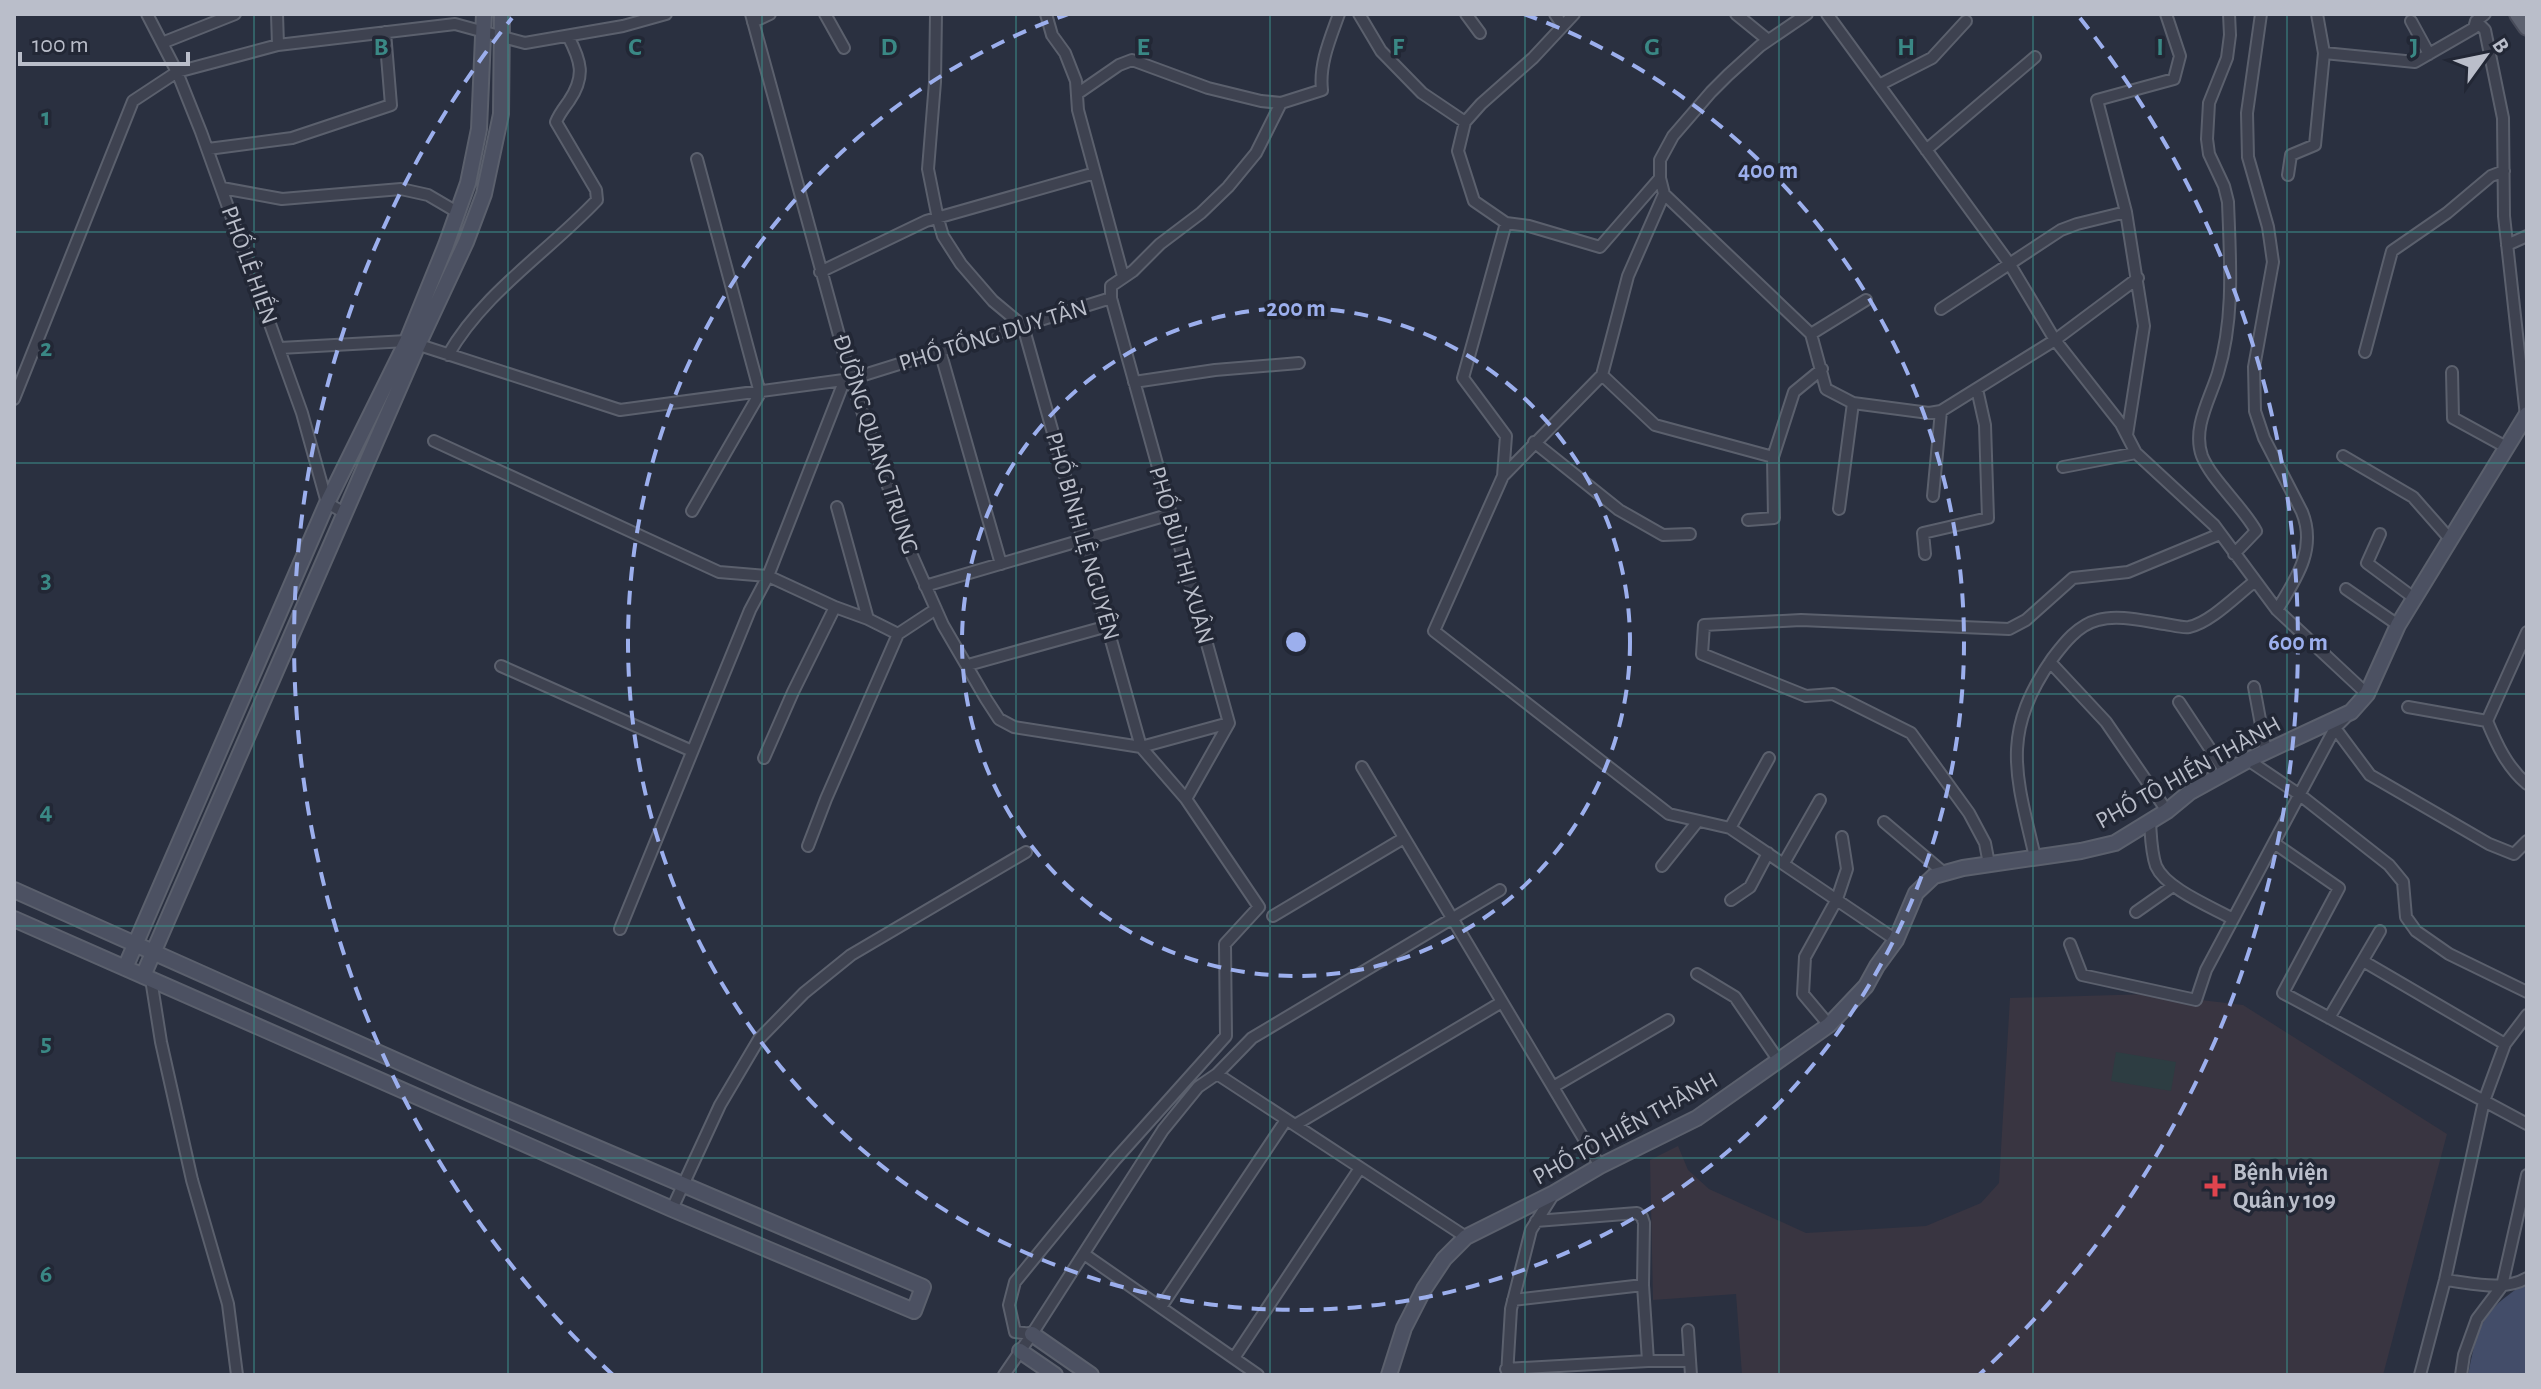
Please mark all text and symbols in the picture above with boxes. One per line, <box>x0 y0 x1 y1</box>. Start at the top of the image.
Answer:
scale bar <box>20 16 188 66</box>
north arrow <box>2445 16 2525 96</box>
text: 100 m <box>32 33 89 57</box>
text: B <box>373 34 389 60</box>
text: C <box>628 34 642 60</box>
text: D <box>880 34 898 60</box>
text: E <box>1136 34 1150 60</box>
text: F <box>1392 34 1405 60</box>
text: G <box>1644 34 1660 60</box>
text: H <box>1897 34 1915 60</box>
text: I <box>2156 34 2164 60</box>
text: J <box>2410 34 2418 60</box>
text: B <box>2488 34 2514 57</box>
text: 1 <box>41 104 51 130</box>
text: 400 m <box>1738 159 1798 183</box>
street label: PHỐ LÊ HIẾN <box>217 202 285 328</box>
street label: PHỐ TỐNG DUY TÂN <box>895 292 1090 376</box>
text: 200 m <box>1266 297 1326 321</box>
street label: ĐƯỜNG QUANG TRUNG <box>828 331 924 557</box>
text: 2 <box>40 335 52 361</box>
street label: PHỐ BÌNH LỆ NGUYÊN <box>1041 428 1127 643</box>
street label: PHỐ BÙI THỊ XUÂN <box>1144 463 1222 647</box>
text: 3 <box>40 567 52 593</box>
centre of rings <box>1282 628 1310 656</box>
text: 600 m <box>2268 631 2328 655</box>
street label: PHỐ TÔ HIẾN THÀNH <box>2090 709 2285 834</box>
text: 4 <box>39 798 53 824</box>
text: 5 <box>40 1030 52 1056</box>
street label: PHỐ TÔ HIẾN THÀNH <box>1527 1065 1722 1190</box>
place label: Bệnh viện Quân y 109 <box>2233 1161 2336 1213</box>
marker: Bệnh viện Quân y 109 <box>2204 1175 2226 1197</box>
text: 6 <box>40 1261 52 1287</box>

